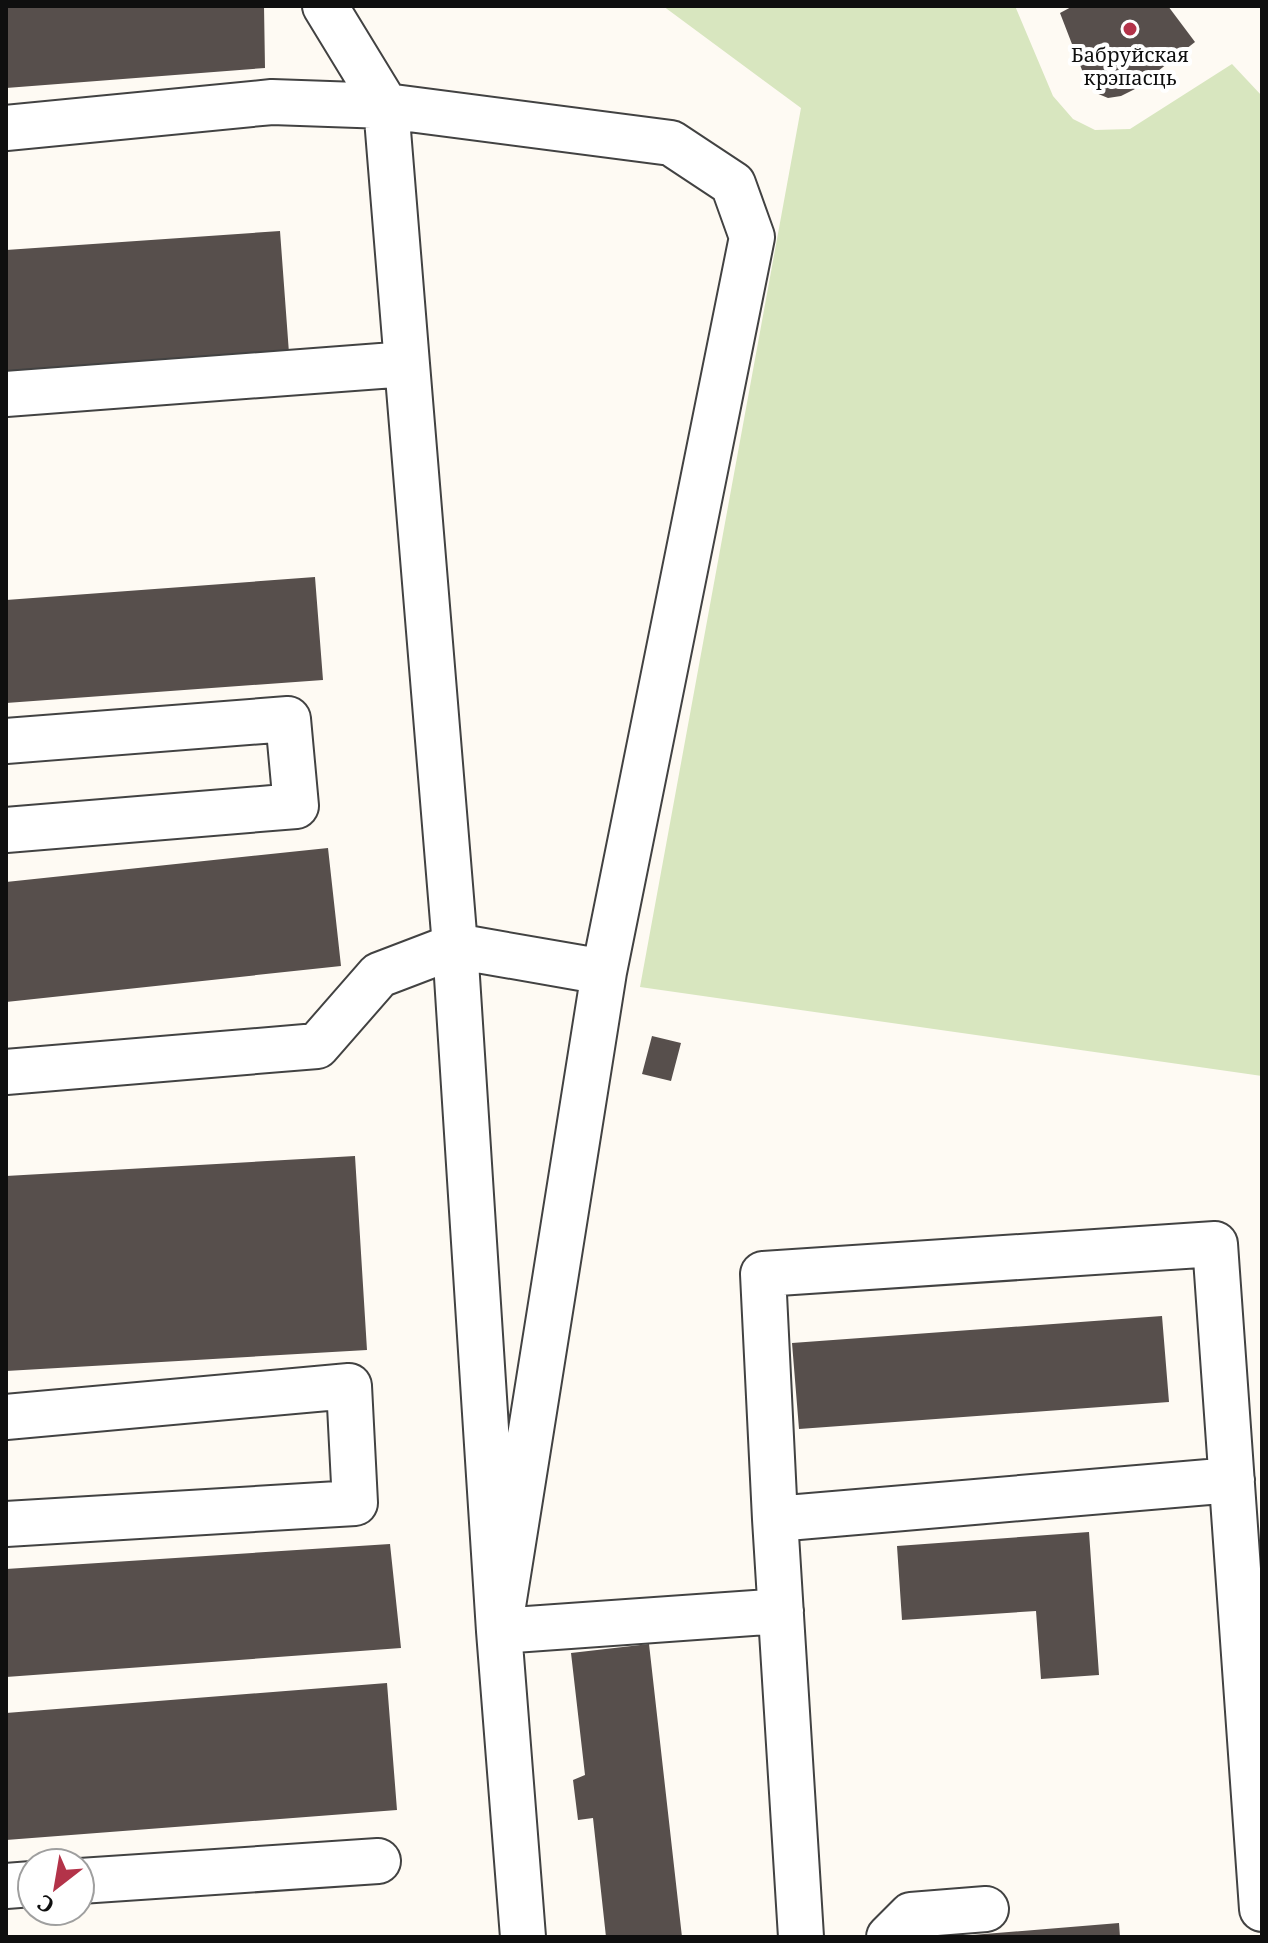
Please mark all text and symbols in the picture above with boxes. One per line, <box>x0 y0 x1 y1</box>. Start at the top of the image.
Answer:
marker: Бабруйская крэпасць <box>1121 20 1139 38</box>
place label: Бабруйская крэпасць <box>1071 41 1189 91</box>
north arrow <box>16 1847 96 1927</box>
text: С <box>31 1888 59 1922</box>

